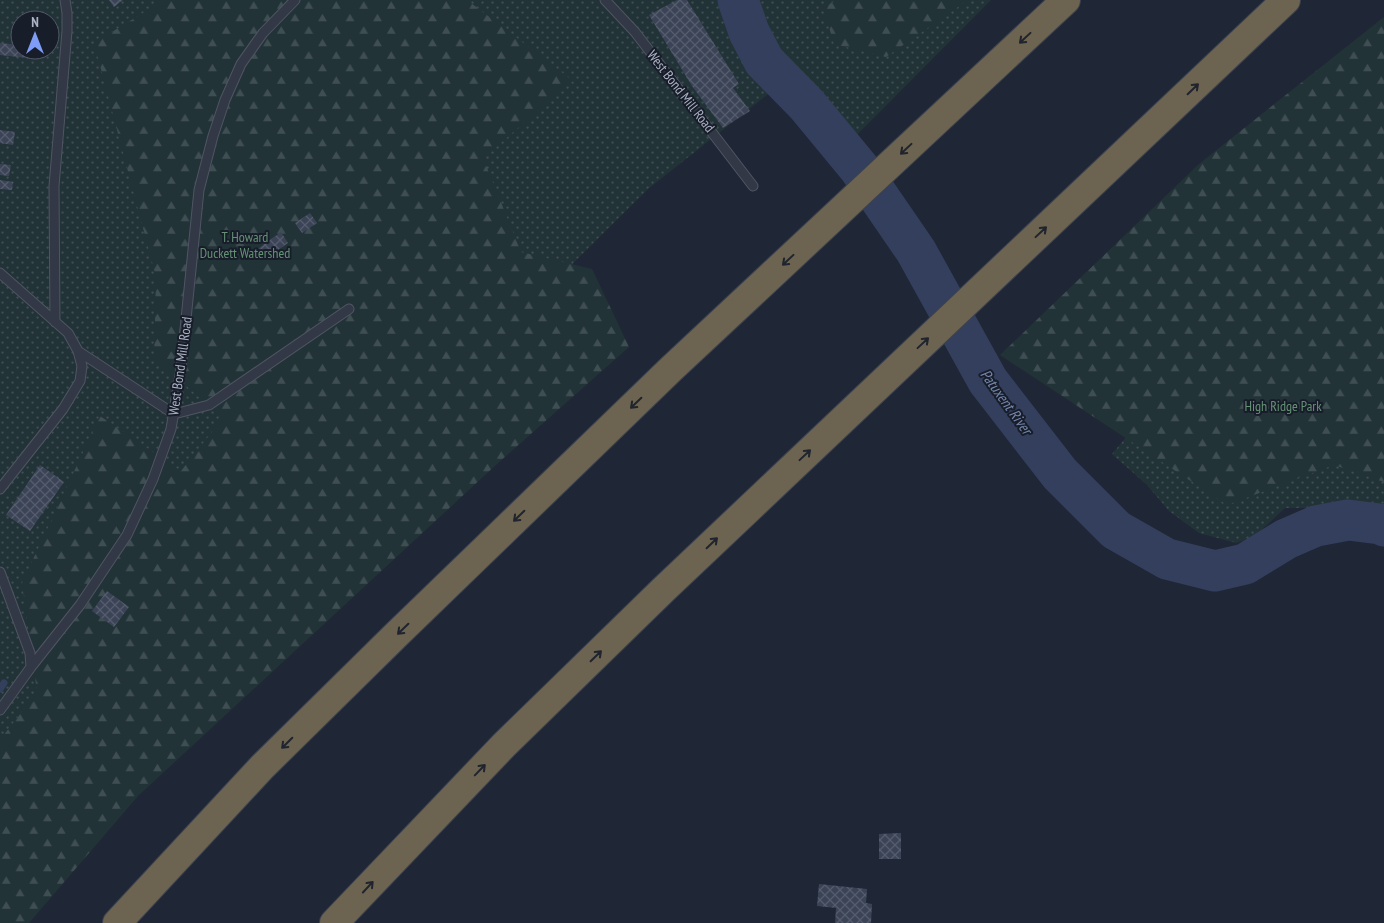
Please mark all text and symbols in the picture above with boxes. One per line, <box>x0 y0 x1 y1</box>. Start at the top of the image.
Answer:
north arrow <box>10 10 60 60</box>
text: N <box>31 13 39 31</box>
one-way arrow <box>1019 32 1031 44</box>
street label: West Bond Mill Road <box>643 46 719 136</box>
one-way arrow <box>1186 83 1199 95</box>
one-way arrow <box>900 143 913 155</box>
one-way arrow <box>1035 226 1048 238</box>
park label: T. Howard Duckett Watershed <box>200 228 290 262</box>
one-way arrow <box>781 254 794 266</box>
street label: West Bond Mill Road <box>164 316 196 416</box>
one-way arrow <box>917 337 930 349</box>
water label: Patuxent River <box>977 366 1037 439</box>
one-way arrow <box>630 397 643 409</box>
park label: High Ridge Park <box>1244 397 1322 415</box>
one-way arrow <box>799 449 811 461</box>
one-way arrow <box>513 510 526 522</box>
one-way arrow <box>706 537 719 549</box>
one-way arrow <box>396 623 409 635</box>
one-way arrow <box>589 650 602 662</box>
one-way arrow <box>280 737 293 749</box>
one-way arrow <box>474 764 486 776</box>
one-way arrow <box>362 881 374 894</box>

